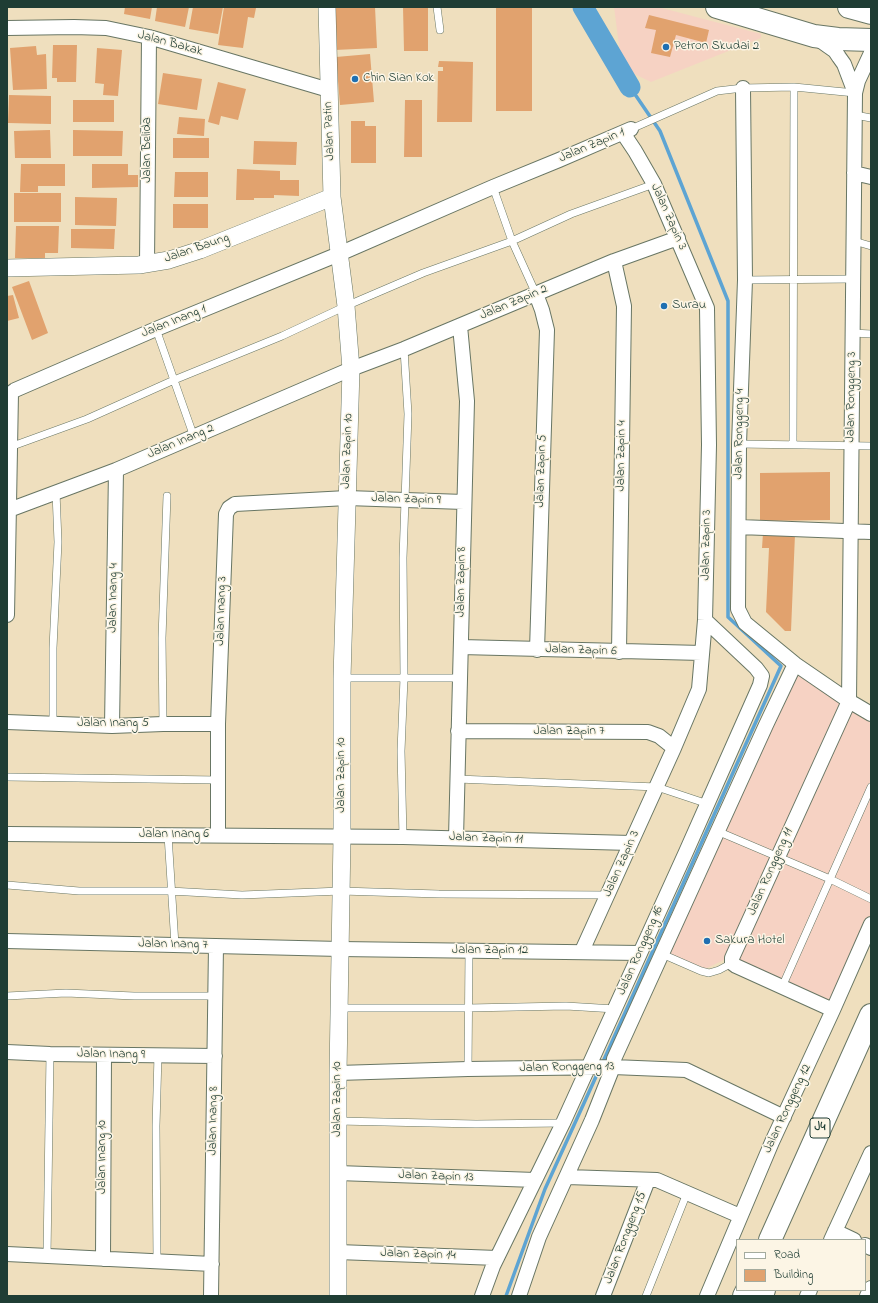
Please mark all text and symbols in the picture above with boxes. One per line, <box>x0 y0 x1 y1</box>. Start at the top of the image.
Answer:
street label: Jalan Bakak <box>136 28 204 60</box>
place label: Petron Skudai 2 <box>674 39 759 55</box>
marker: Petron Skudai 2 <box>661 42 671 52</box>
place label: Chin Sian Kok <box>363 71 434 87</box>
marker: Chin Sian Kok <box>350 74 360 84</box>
street label: Jalan Patin <box>321 101 339 161</box>
street label: Jalan Belida <box>140 117 156 183</box>
street label: Jalan Zapin 1 <box>557 125 627 167</box>
street label: Jalan Zapin 3 <box>646 181 690 253</box>
street label: Jalan Baung <box>162 231 232 267</box>
street label: Jalan Zapin 2 <box>478 282 550 324</box>
place label: Surau <box>672 298 706 314</box>
marker: Surau <box>659 301 669 311</box>
street label: Jalan Inang 1 <box>139 302 209 342</box>
street label: Jalan Ronggeng 3 <box>843 351 861 443</box>
street label: Jalan Ronggeng 4 <box>731 388 749 480</box>
street label: Jalan Zapin 10 <box>339 413 357 489</box>
street label: Jalan Zapin 4 <box>614 420 630 492</box>
street label: Jalan Inang 2 <box>145 421 217 463</box>
street label: Jalan Zapin 5 <box>533 434 551 508</box>
street label: Jalan Zapin 9 <box>371 491 441 509</box>
street label: Jalan Zapin 3 <box>699 509 715 581</box>
street label: Jalan Zapin 8 <box>454 547 470 617</box>
street label: Jalan Inang 4 <box>106 563 122 633</box>
street label: Jalan Inang 3 <box>213 576 231 646</box>
street label: Jalan Zapin 6 <box>545 642 617 660</box>
street label: Jalan Inang 5 <box>77 716 149 732</box>
street label: Jalan Zapin 7 <box>533 724 605 740</box>
street label: Jalan Zapin 10 <box>334 737 350 813</box>
street label: Jalan Ronggeng 11 <box>745 826 797 918</box>
street label: Jalan Inang 6 <box>139 827 209 843</box>
street label: Jalan Zapin 3 <box>600 828 644 900</box>
street label: Jalan Zapin 11 <box>449 830 523 848</box>
street label: Jalan Ronggeng 16 <box>614 904 668 998</box>
place label: Sakura Hotel <box>715 933 784 949</box>
marker: Sakura Hotel <box>702 936 712 946</box>
street label: Jalan Inang 7 <box>138 937 208 953</box>
street label: Jalan Zapin 12 <box>452 943 528 959</box>
street label: Jalan Inang 9 <box>77 1047 145 1063</box>
street label: Jalan Ronggeng 13 <box>519 1059 615 1077</box>
street label: Jalan Zapin 10 <box>330 1061 346 1137</box>
street label: Jalan Ronggeng 12 <box>761 1062 815 1156</box>
street label: Jalan Inang 8 <box>206 1086 222 1156</box>
road number: J4 <box>810 1118 830 1138</box>
street label: Jalan Inang 10 <box>95 1120 111 1194</box>
street label: Jalan Zapin 13 <box>398 1168 474 1186</box>
street label: Jalan Ronggeng 15 <box>601 1190 651 1286</box>
legend <box>736 1239 866 1291</box>
street label: Jalan Zapin 14 <box>380 1246 456 1264</box>
text: Road <box>774 1246 800 1264</box>
text: Building <box>774 1266 813 1284</box>

